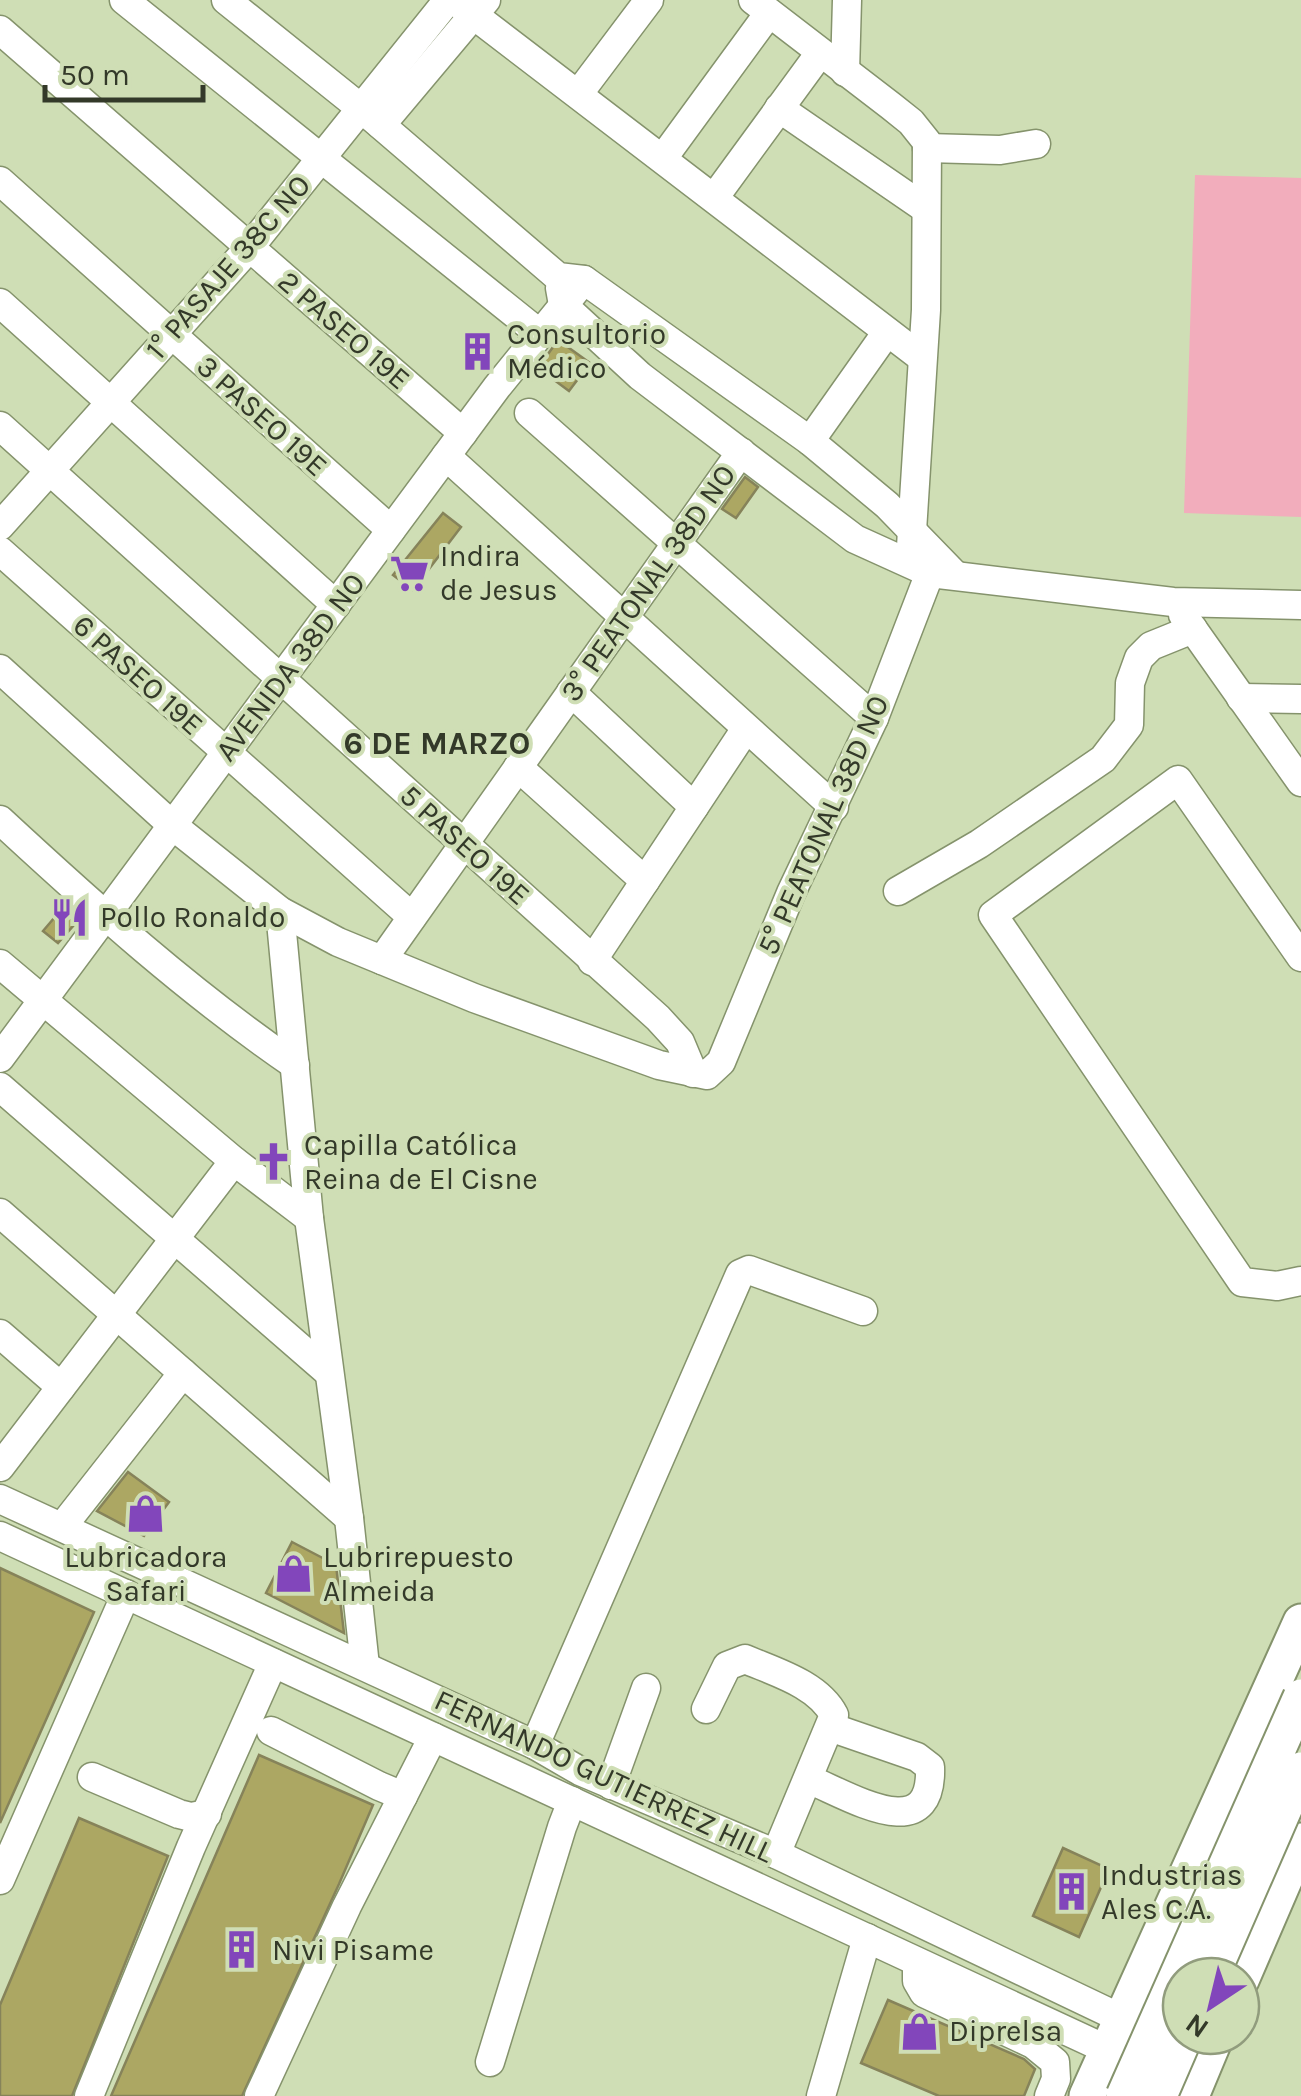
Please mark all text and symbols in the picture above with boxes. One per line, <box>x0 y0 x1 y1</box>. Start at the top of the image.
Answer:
scale bar <box>45 40 202 102</box>
text: 50 m <box>60 57 130 93</box>
street label: 1° PASAJE 38C NO <box>138 167 318 367</box>
street label: 2 PASEO 19E <box>271 263 417 397</box>
place label: Consultorio Médico <box>507 316 666 386</box>
building icon: Consultorio Médico <box>456 330 498 372</box>
street label: 3 PASEO 19E <box>189 348 335 484</box>
street label: 3° PEATONAL 38D NO <box>553 458 743 708</box>
place label: Indira de Jesus <box>440 538 558 608</box>
supermarket icon: Indira de Jesus <box>389 552 431 594</box>
street label: AVENIDA 38D NO <box>208 566 372 768</box>
street label: 6 PASEO 19E <box>66 607 210 743</box>
street label: 5° PEATONAL 38D NO <box>750 690 896 960</box>
district label: 6 DE MARZO <box>344 725 530 762</box>
street label: 5 PASEO 19E <box>393 777 537 913</box>
restaurant icon: Pollo Ronaldo <box>49 896 91 938</box>
place label: Pollo Ronaldo <box>100 899 285 935</box>
place label: Capilla Católica Reina de El Cisne <box>304 1127 538 1197</box>
church icon: Capilla Católica Reina de El Cisne <box>253 1141 295 1183</box>
shop icon: Lubricadora Safari <box>125 1492 167 1534</box>
place label: Lubricadora Safari <box>64 1539 228 1609</box>
place label: Lubrirepuesto Almeida <box>323 1539 514 1609</box>
shop icon: Lubrirepuesto Almeida <box>272 1553 314 1595</box>
street label: FERNANDO GUTIERREZ HILL <box>429 1682 779 1870</box>
place label: Industrias Ales C.A. <box>1101 1857 1243 1927</box>
building icon: Industrias Ales C.A. <box>1050 1871 1092 1913</box>
building icon: Nivi Pisame <box>221 1929 263 1971</box>
place label: Nivi Pisame <box>272 1932 434 1968</box>
north arrow <box>1161 1956 1261 2056</box>
text: N <box>1179 2007 1215 2045</box>
shop icon: Diprelsa <box>898 2010 940 2052</box>
place label: Diprelsa <box>949 2013 1062 2049</box>

